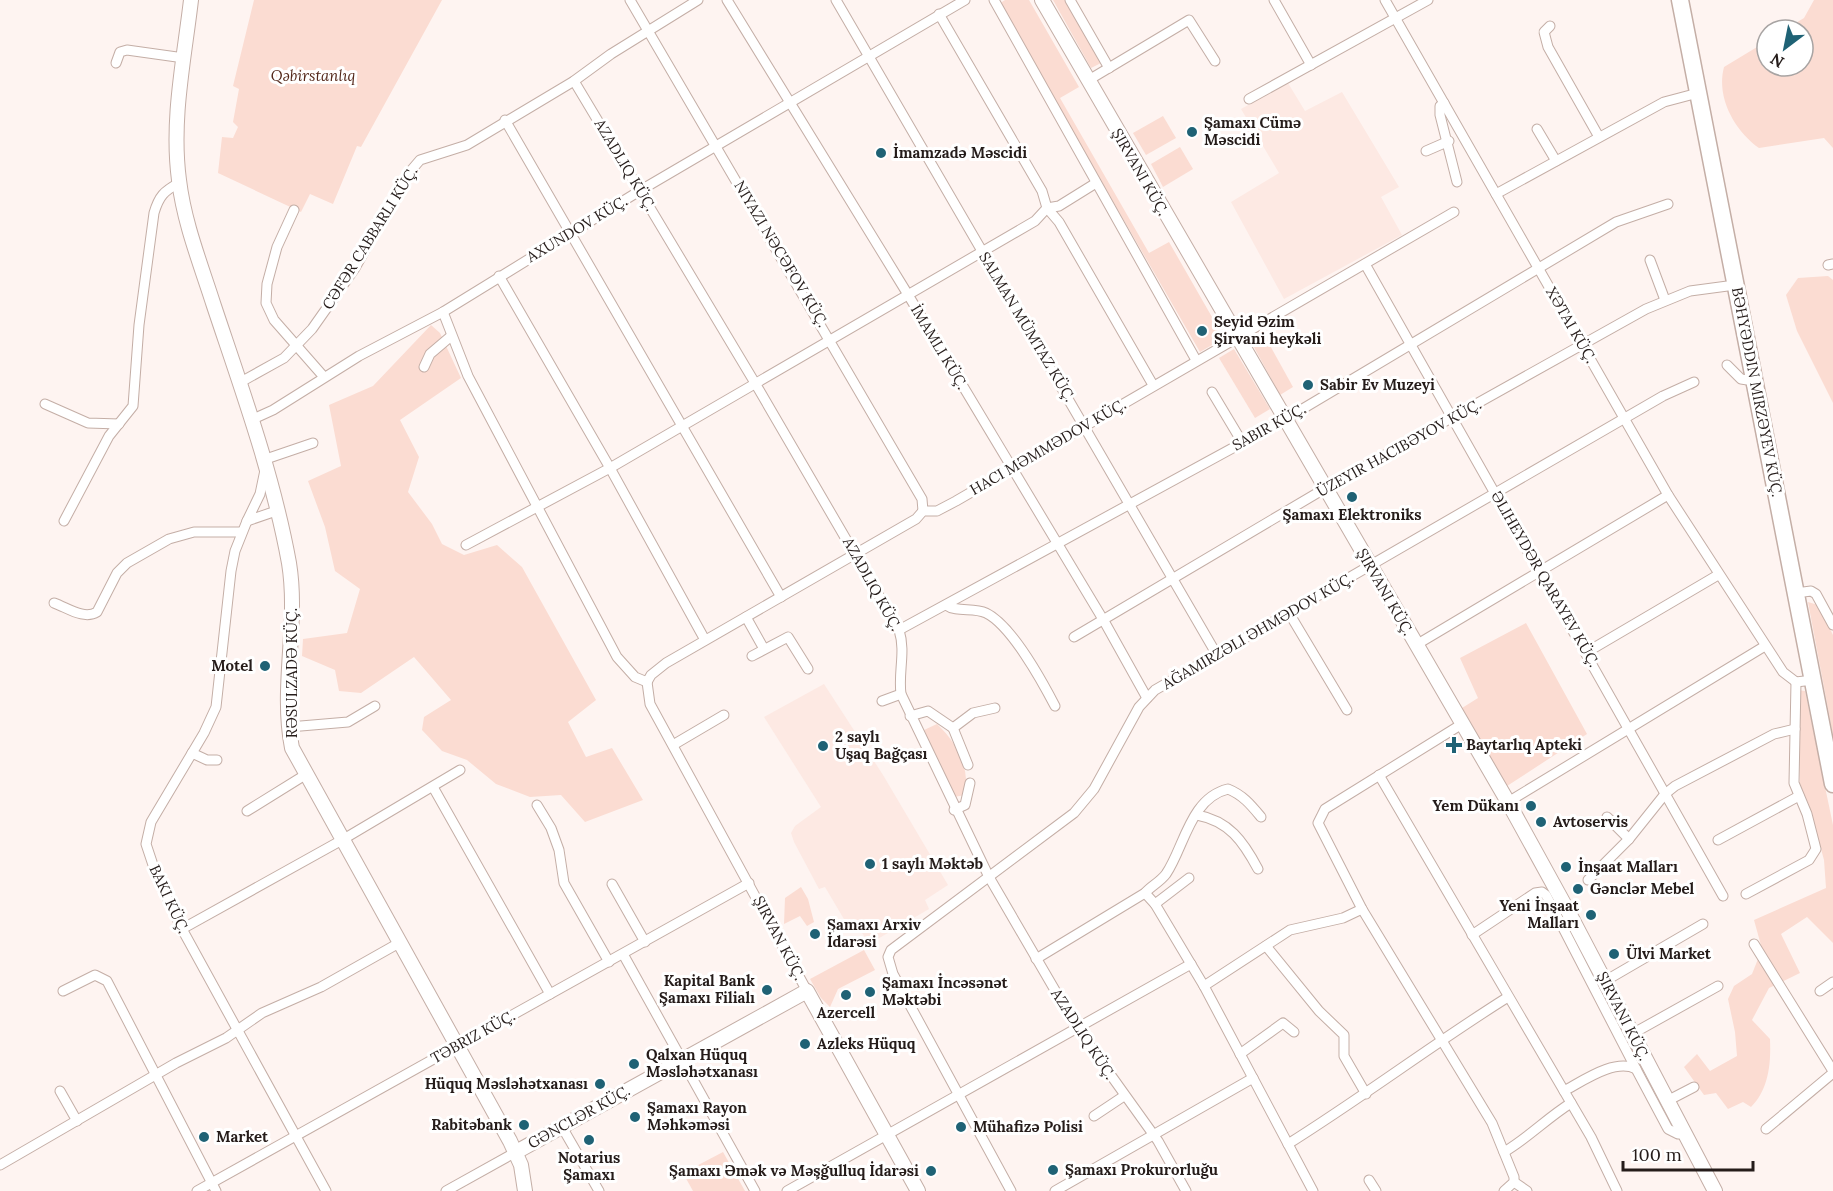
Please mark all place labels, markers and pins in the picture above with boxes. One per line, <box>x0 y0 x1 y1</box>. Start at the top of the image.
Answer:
place label: Şamaxı Cümə Məscidi <box>1204 113 1301 149</box>
marker: Şamaxı Cümə Məscidi <box>1185 125 1199 139</box>
place label: İmamzadə Məscidi <box>893 143 1027 162</box>
marker: İmamzadə Məscidi <box>874 146 888 160</box>
place label: Seyid Əzim Şirvani heykəli <box>1214 312 1322 348</box>
marker: Seyid Əzim Şirvani heykəli <box>1195 324 1209 338</box>
place label: Sabir Ev Muzeyi <box>1320 375 1435 394</box>
marker: Sabir Ev Muzeyi <box>1301 378 1315 392</box>
marker: Şamaxı Elektroniks <box>1345 490 1359 504</box>
place label: Şamaxı Elektroniks <box>1282 505 1422 524</box>
place label: Motel <box>211 656 253 675</box>
marker: Motel <box>258 659 272 673</box>
place label: 2 saylı Uşaq Bağçası <box>835 727 928 763</box>
place label: Baytarlıq Apteki <box>1466 735 1582 754</box>
marker: Baytarlıq Apteki <box>1447 738 1461 752</box>
marker: 2 saylı Uşaq Bağçası <box>816 739 830 753</box>
place label: Yem Dükanı <box>1433 796 1519 815</box>
marker: Yem Dükanı <box>1524 799 1538 813</box>
place label: Avtoservis <box>1553 812 1628 831</box>
marker: Avtoservis <box>1534 815 1548 829</box>
place label: 1 saylı Məktəb <box>882 854 983 873</box>
marker: 1 saylı Məktəb <box>863 857 877 871</box>
place label: İnşaat Malları <box>1578 857 1678 876</box>
marker: İnşaat Malları <box>1559 860 1573 874</box>
place label: Gənclər Mebel <box>1590 879 1695 898</box>
marker: Gənclər Mebel <box>1571 882 1585 896</box>
place label: Yeni İnşaat Malları <box>1499 896 1580 932</box>
marker: Yeni İnşaat Malları <box>1584 908 1598 922</box>
place label: Şamaxı Arxiv İdarəsi <box>827 915 922 951</box>
marker: Şamaxı Arxiv İdarəsi <box>808 927 822 941</box>
place label: Ülvi Market <box>1626 944 1712 963</box>
marker: Ülvi Market <box>1607 947 1621 961</box>
place label: Kapital Bank Şamaxı Filialı <box>659 971 755 1007</box>
place label: Şamaxı İncəsənət Məktəbi <box>882 973 1009 1009</box>
marker: Kapital Bank Şamaxı Filialı <box>760 983 774 997</box>
marker: Şamaxı İncəsənət Məktəbi <box>863 985 877 999</box>
marker: Azercell <box>839 988 853 1002</box>
place label: Azercell <box>817 1003 875 1022</box>
place label: Azleks Hüquq <box>817 1034 916 1053</box>
marker: Azleks Hüquq <box>798 1037 812 1051</box>
place label: Qalxan Hüquq Məsləhətxanası <box>646 1045 758 1081</box>
marker: Qalxan Hüquq Məsləhətxanası <box>627 1057 641 1071</box>
place label: Hüquq Məsləhətxanası <box>425 1074 588 1093</box>
marker: Hüquq Məsləhətxanası <box>593 1077 607 1091</box>
place label: Şamaxı Rayon Məhkəməsi <box>647 1098 747 1134</box>
marker: Şamaxı Rayon Məhkəməsi <box>628 1110 642 1124</box>
place label: Rabitəbank <box>431 1115 512 1134</box>
place label: Mühafizə Polisi <box>973 1117 1083 1136</box>
marker: Rabitəbank <box>517 1118 531 1132</box>
marker: Mühafizə Polisi <box>954 1120 968 1134</box>
place label: Market <box>216 1127 269 1146</box>
marker: Market <box>197 1130 211 1144</box>
marker: Notarius Şamaxı <box>582 1133 596 1147</box>
place label: Notarius Şamaxı <box>558 1148 620 1184</box>
place label: Şamaxı Prokurorluğu <box>1065 1160 1218 1179</box>
place label: Şamaxı Əmək və Məşğulluq İdarəsi <box>669 1161 919 1180</box>
marker: Şamaxı Prokurorluğu <box>1046 1163 1060 1177</box>
marker: Şamaxı Əmək və Məşğulluq İdarəsi <box>924 1164 938 1178</box>

